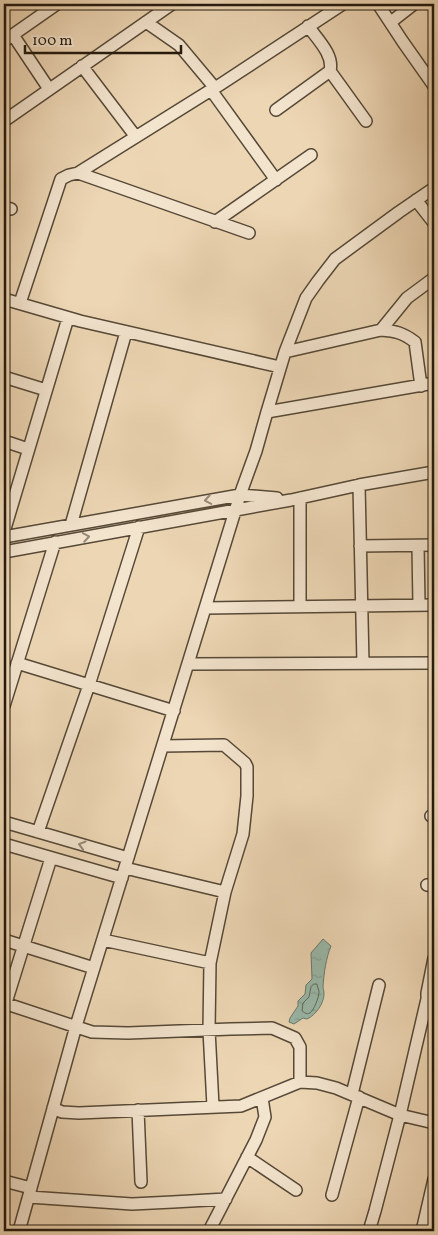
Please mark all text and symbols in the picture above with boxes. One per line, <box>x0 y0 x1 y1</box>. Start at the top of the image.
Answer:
scale bar <box>25 22 181 54</box>
text: 100 m <box>32 31 72 52</box>
one-way arrow <box>204 495 213 505</box>
one-way arrow <box>82 532 90 542</box>
one-way arrow <box>78 840 86 850</box>

